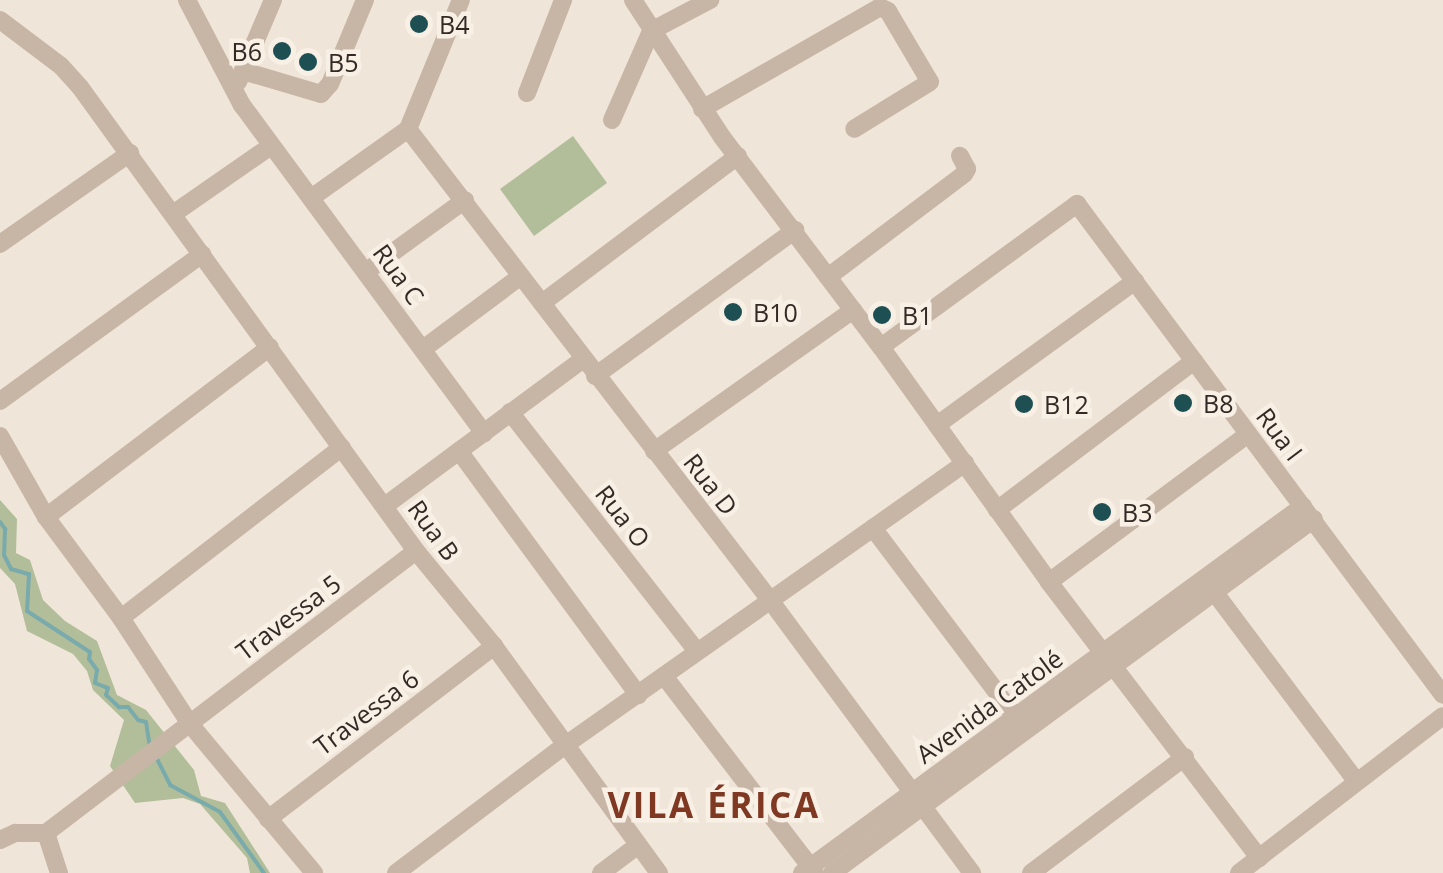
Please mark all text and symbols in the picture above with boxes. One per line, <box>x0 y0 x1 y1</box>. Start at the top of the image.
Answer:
place label: B4 <box>439 9 469 39</box>
marker: B4 <box>408 13 430 35</box>
place label: B6 <box>232 36 262 66</box>
marker: B6 <box>271 40 293 62</box>
place label: B5 <box>328 47 358 77</box>
marker: B5 <box>297 51 319 73</box>
street label: Rua C <box>367 238 431 310</box>
place label: B10 <box>753 297 798 327</box>
place label: B1 <box>902 300 932 330</box>
marker: B10 <box>722 301 744 323</box>
marker: B1 <box>871 304 893 326</box>
place label: B8 <box>1203 388 1233 418</box>
place label: B12 <box>1044 389 1089 419</box>
marker: B8 <box>1172 392 1194 414</box>
marker: B12 <box>1013 393 1035 415</box>
street label: Rua I <box>1251 402 1309 466</box>
street label: Rua D <box>678 447 744 521</box>
street label: Rua O <box>589 479 657 553</box>
street label: Rua B <box>402 494 466 566</box>
place label: B3 <box>1122 497 1152 527</box>
marker: B3 <box>1091 501 1113 523</box>
street label: Travessa 5 <box>230 568 346 666</box>
street label: Avenida Catolé <box>910 643 1068 769</box>
street label: Travessa 6 <box>308 663 424 761</box>
district label: VILA ÉRICA <box>607 784 821 826</box>

